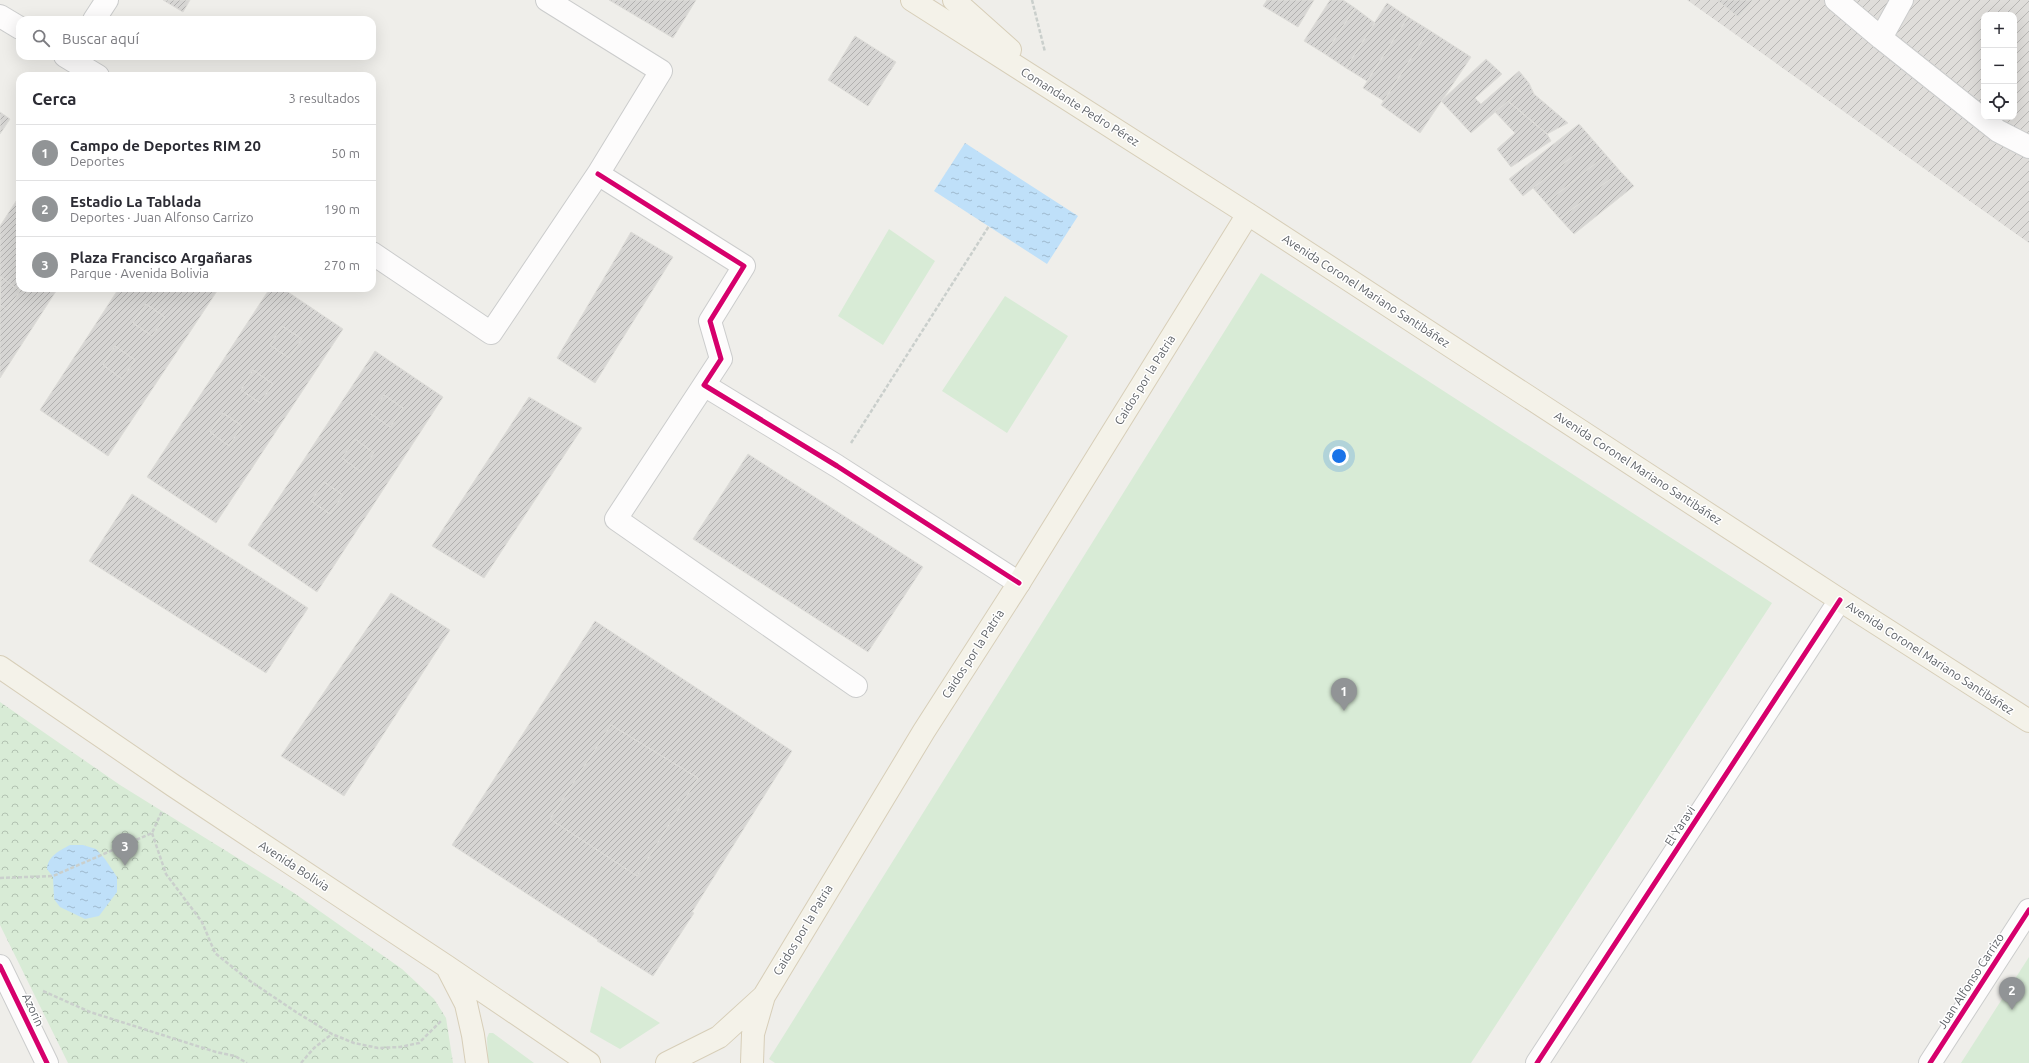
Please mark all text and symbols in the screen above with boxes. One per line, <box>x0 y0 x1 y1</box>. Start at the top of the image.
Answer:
map controls <box>1981 12 2017 120</box>
button: + <box>1981 12 2017 48</box>
search box <box>16 16 376 60</box>
icon: search <box>30 27 52 49</box>
text: Buscar aquí <box>62 30 139 47</box>
button: − <box>1981 48 2017 84</box>
street label: Comandante Pedro Pérez <box>1019 65 1142 149</box>
button: locate <box>1981 84 2017 120</box>
text: Cerca <box>32 89 77 108</box>
text: 3 resultados <box>289 91 360 105</box>
text: Campo de Deportes RIM 20 <box>70 137 261 154</box>
text: 1 <box>41 146 49 160</box>
text: 50 m <box>331 146 360 160</box>
text: Deportes <box>70 154 124 168</box>
text: Estadio La Tablada <box>70 193 201 210</box>
text: 2 <box>41 202 49 216</box>
text: 190 m <box>324 202 360 216</box>
text: Deportes · Juan Alfonso Carrizo <box>70 210 254 224</box>
street label: Avenida Coronel Mariano Santibáñez <box>1280 231 1453 350</box>
text: Plaza Francisco Argañaras <box>70 249 252 266</box>
text: 3 <box>41 258 49 272</box>
text: 270 m <box>324 258 360 272</box>
text: Parque · Avenida Bolivia <box>70 266 209 280</box>
street label: Caidos por la Patria <box>1112 332 1177 427</box>
street label: Avenida Coronel Mariano Santibáñez <box>1552 408 1725 527</box>
your location <box>1329 446 1349 466</box>
street label: Avenida Coronel Mariano Santibáñez <box>1844 598 2017 717</box>
street label: Caidos por la Patria <box>939 607 1006 701</box>
pin: 1 <box>1331 678 1357 711</box>
street label: El Yaravi <box>1662 803 1697 848</box>
pin: 3 <box>112 833 138 866</box>
street label: Avenida Bolivia <box>257 838 332 893</box>
street label: Caidos por la Patria <box>770 882 835 977</box>
street label: Juan Alfonso Carrizo <box>1935 931 2006 1031</box>
pin: 2 <box>1999 977 2025 1010</box>
street label: Azorin <box>20 991 47 1028</box>

